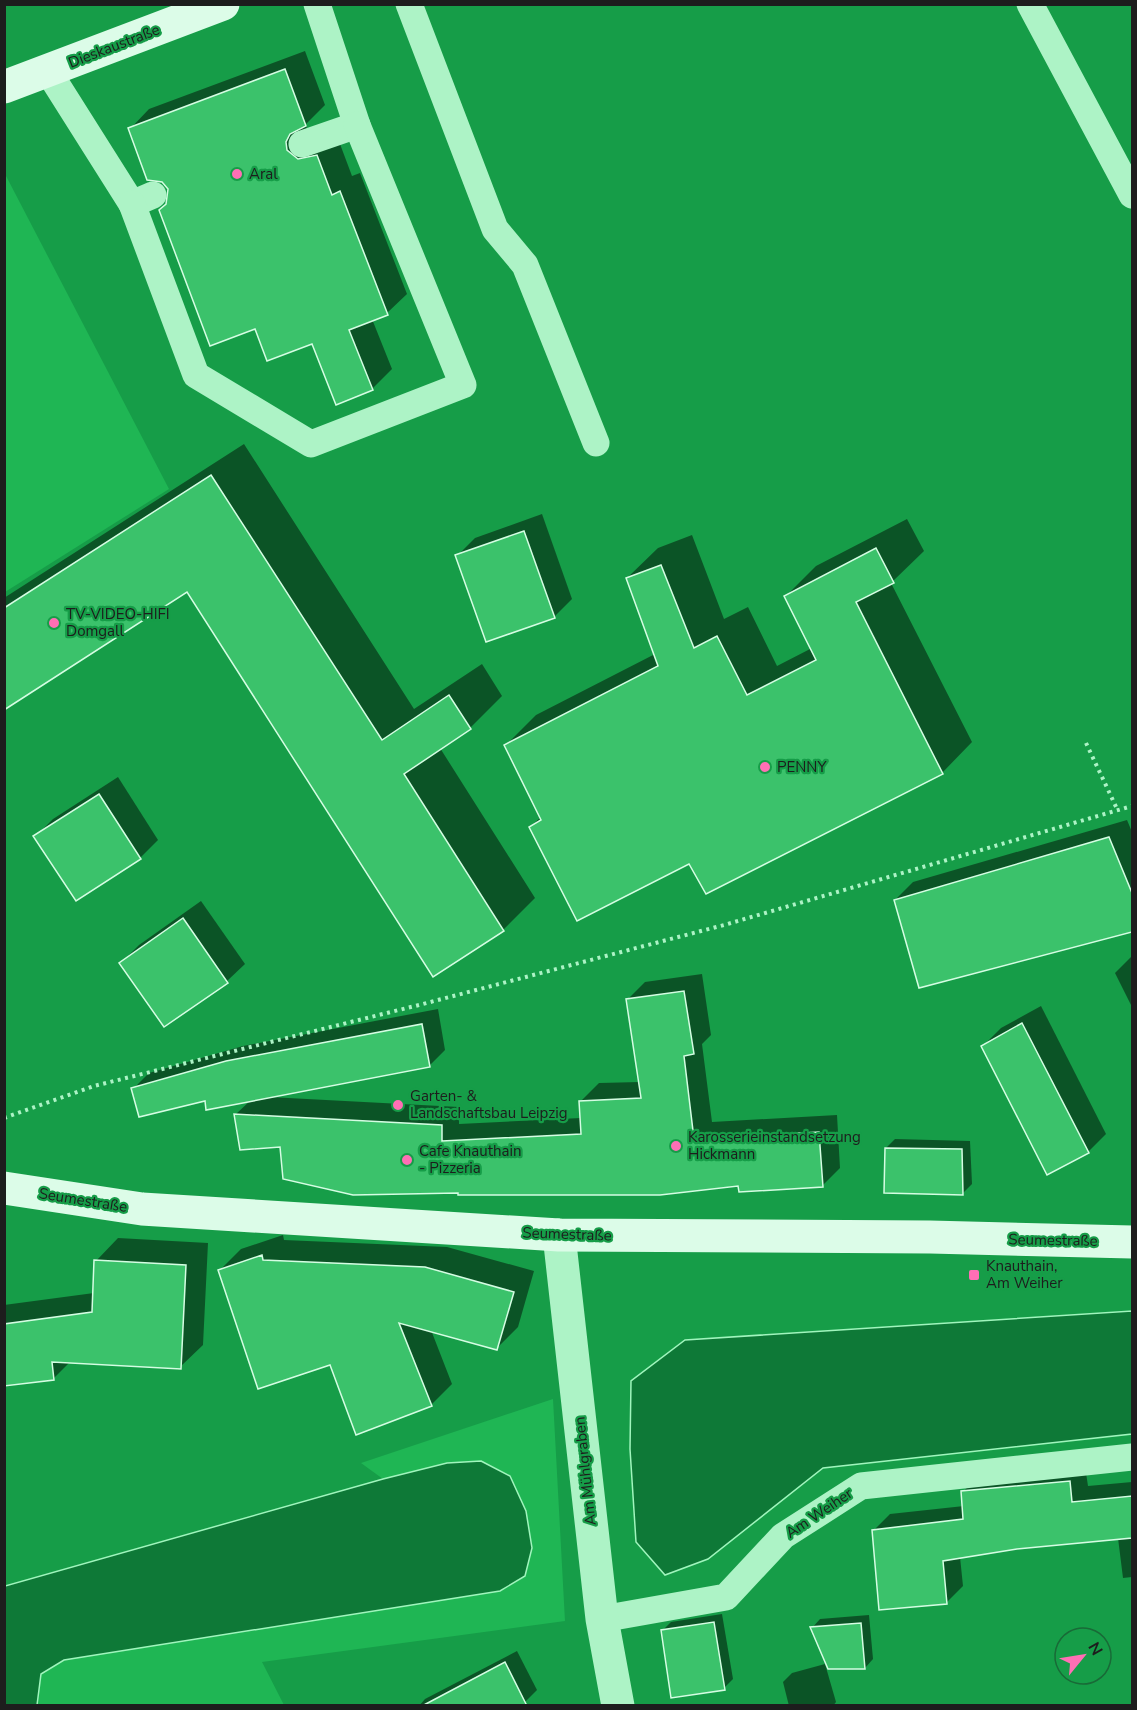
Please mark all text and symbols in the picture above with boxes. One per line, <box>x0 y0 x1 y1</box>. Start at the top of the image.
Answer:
street label: Dieskaustraße <box>65 19 163 73</box>
place label: Aral <box>249 164 278 184</box>
marker: Aral <box>230 167 244 181</box>
place label: TV-VIDEO-HIFI Domgall <box>66 604 170 641</box>
marker: TV-VIDEO-HIFI Domgall <box>47 616 61 630</box>
place label: PENNY <box>777 757 827 777</box>
marker: PENNY <box>758 760 772 774</box>
place label: Garten- & Landschaftsbau Leipzig <box>410 1086 567 1123</box>
marker: Garten- & Landschaftsbau Leipzig <box>391 1098 405 1112</box>
place label: Karosserieinstandsetzung Hickmann <box>688 1127 861 1164</box>
marker: Karosserieinstandsetzung Hickmann <box>669 1139 683 1153</box>
place label: Cafe Knauthain - Pizzeria <box>419 1141 521 1178</box>
marker: Cafe Knauthain - Pizzeria <box>400 1153 414 1167</box>
street label: Seumestraße <box>37 1183 129 1217</box>
street label: Seumestraße <box>522 1222 612 1246</box>
street label: Seumestraße <box>1008 1229 1098 1251</box>
place label: Knauthain, Am Weiher <box>986 1256 1063 1293</box>
marker: Knauthain, Am Weiher <box>967 1268 981 1282</box>
street label: Am Mühlgraben <box>569 1416 601 1526</box>
street label: Am Weiher <box>782 1483 857 1543</box>
north arrow <box>1053 1626 1113 1686</box>
text: N <box>1083 1638 1108 1660</box>

